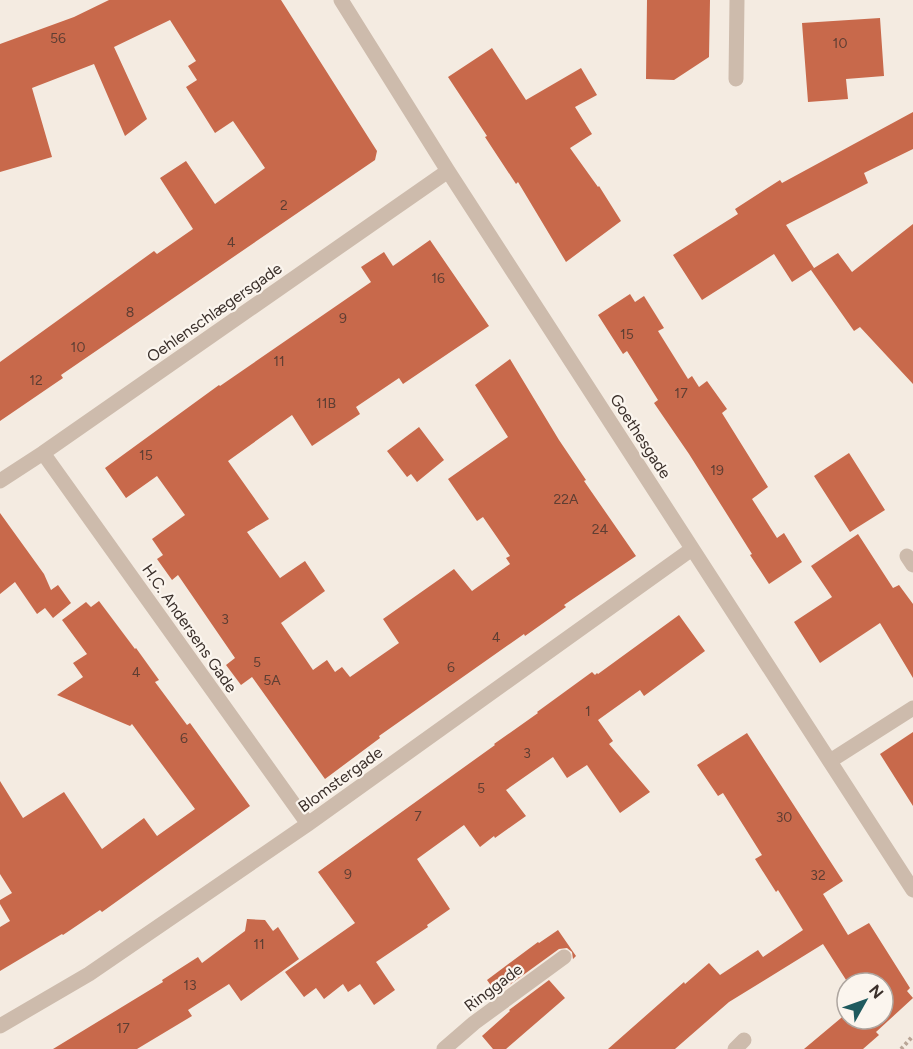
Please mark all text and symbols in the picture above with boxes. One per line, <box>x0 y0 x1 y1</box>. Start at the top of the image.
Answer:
house number: 56 <box>50 30 66 47</box>
house number: 10 <box>833 35 847 52</box>
house number: 2 <box>280 197 288 214</box>
house number: 4 <box>227 234 236 251</box>
street label: Oehlenschlægersgade <box>143 258 286 366</box>
house number: 16 <box>431 270 445 287</box>
house number: 8 <box>126 304 134 321</box>
house number: 9 <box>339 310 347 327</box>
house number: 15 <box>620 326 634 343</box>
house number: 10 <box>71 339 85 356</box>
house number: 11 <box>273 353 285 370</box>
house number: 12 <box>29 372 43 389</box>
house number: 17 <box>674 385 688 402</box>
street label: Goethesgade <box>606 390 675 482</box>
house number: 11B <box>316 395 336 412</box>
house number: 15 <box>139 447 153 464</box>
house number: 19 <box>710 462 724 479</box>
house number: 22A <box>553 491 579 508</box>
house number: 24 <box>592 521 609 538</box>
street label: H.C. Andersens Gade <box>138 560 241 696</box>
house number: 3 <box>221 611 229 628</box>
house number: 4 <box>492 629 501 646</box>
house number: 5 <box>253 654 261 671</box>
house number: 6 <box>447 659 455 676</box>
house number: 4 <box>132 664 141 681</box>
house number: 5A <box>263 672 281 689</box>
house number: 1 <box>585 703 591 720</box>
house number: 6 <box>180 730 188 747</box>
street label: Blomstergade <box>294 742 386 816</box>
house number: 3 <box>523 745 531 762</box>
house number: 5 <box>477 780 485 797</box>
house number: 7 <box>414 808 422 825</box>
house number: 30 <box>776 809 792 826</box>
house number: 9 <box>344 866 352 883</box>
house number: 32 <box>810 867 826 884</box>
house number: 11 <box>253 936 265 953</box>
street label: Ringgade <box>461 959 526 1015</box>
north arrow <box>835 971 895 1031</box>
house number: 13 <box>183 977 197 994</box>
text: N <box>865 981 887 1003</box>
house number: 17 <box>116 1020 130 1037</box>

